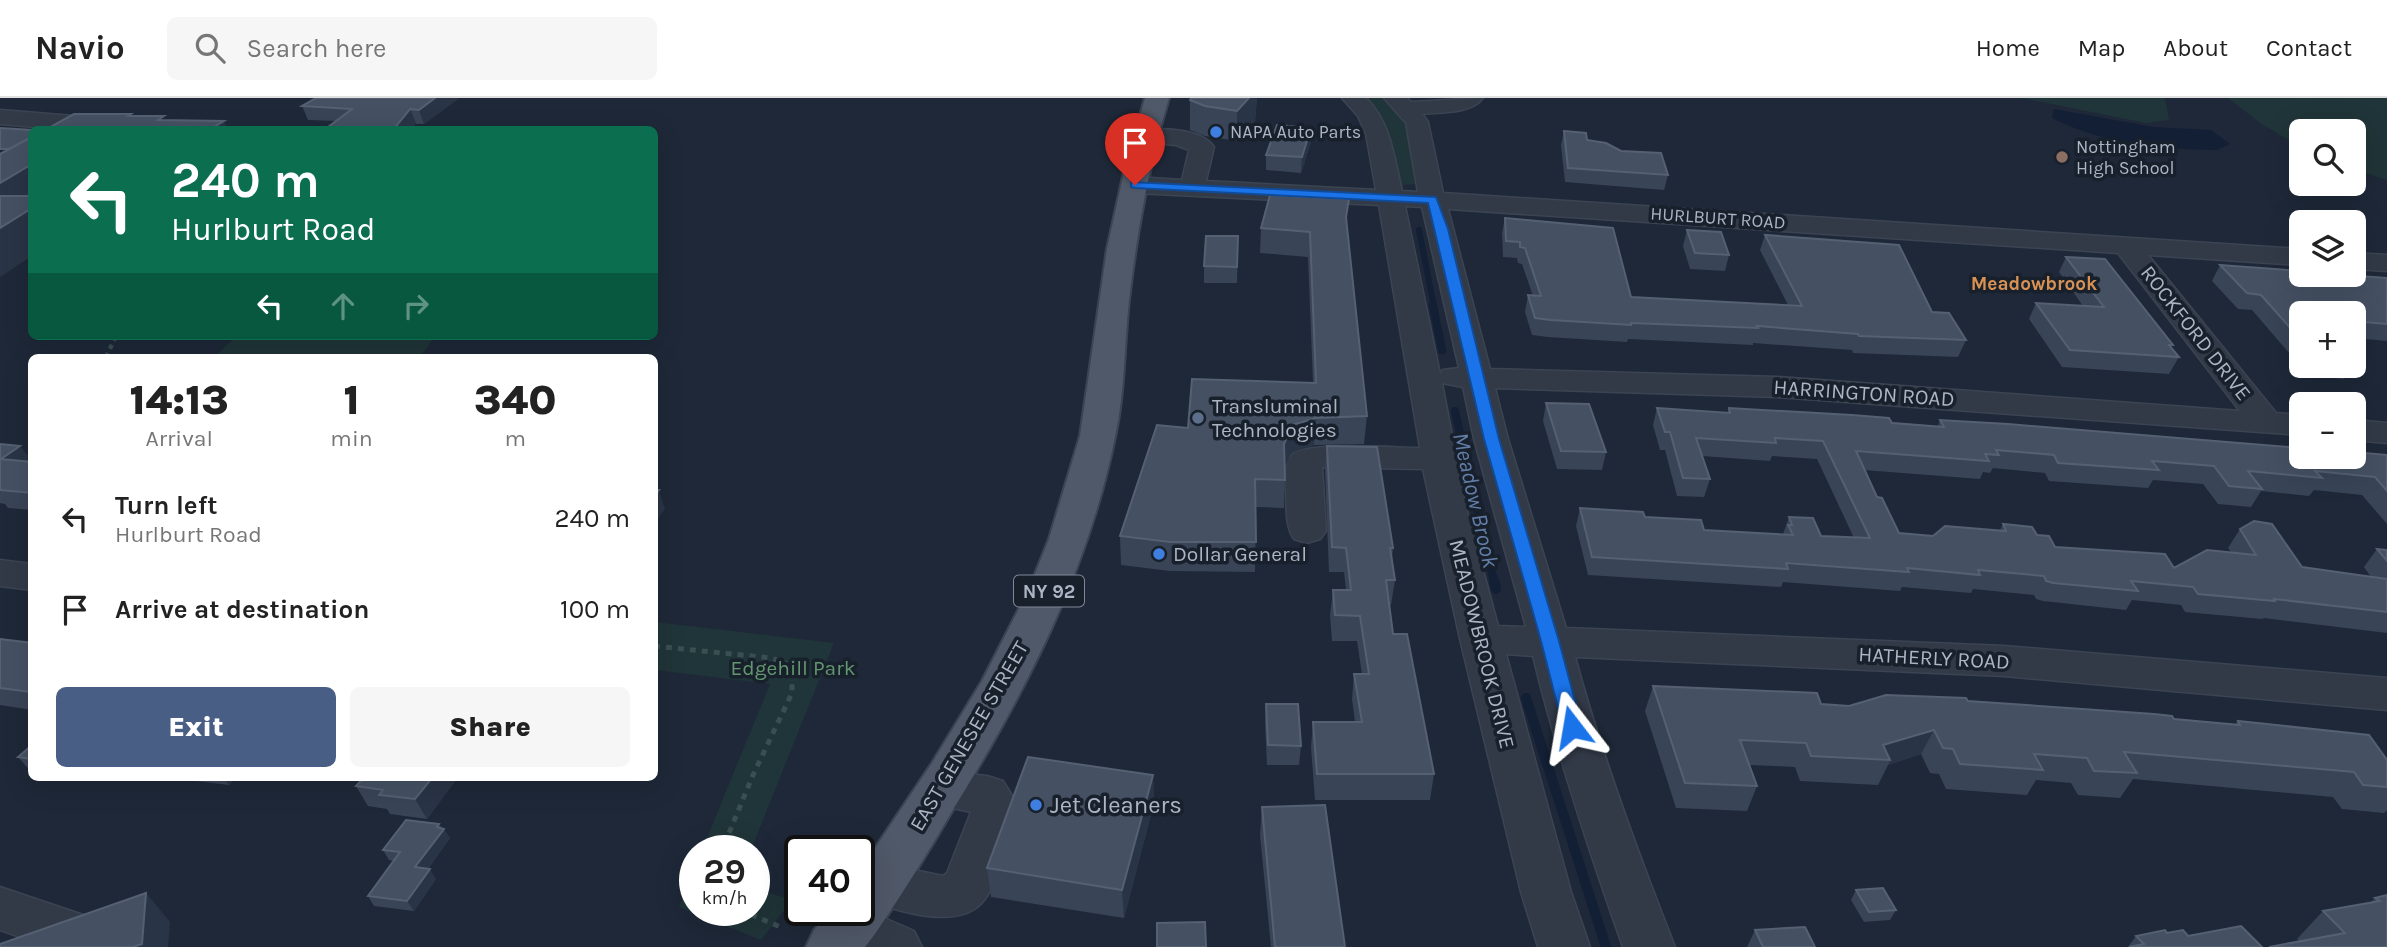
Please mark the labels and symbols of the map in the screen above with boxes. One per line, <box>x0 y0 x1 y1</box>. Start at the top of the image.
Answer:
pin <box>1105 113 1165 185</box>
place label: NAPA Auto Parts <box>1230 121 1361 143</box>
marker: NAPA Auto Parts <box>1208 124 1224 140</box>
place label: Nottingham High School <box>2076 136 2176 179</box>
marker: Nottingham High School <box>2054 149 2070 165</box>
street label: HURLBURT ROAD <box>1650 202 1786 234</box>
street label: ROCKFORD DRIVE <box>2136 261 2256 405</box>
district label: Meadowbrook <box>1971 273 2097 295</box>
street label: HARRINGTON ROAD <box>1773 375 1955 411</box>
place label: Transluminal Technologies <box>1212 394 1338 442</box>
marker: Transluminal Technologies <box>1190 410 1206 426</box>
water label: Meadow Brook <box>1447 430 1504 571</box>
street label: MEADOWBROOK DRIVE <box>1444 537 1520 751</box>
place label: Dollar General <box>1173 542 1307 566</box>
marker: Dollar General <box>1151 546 1167 562</box>
road number: NY 92 <box>1014 576 1084 606</box>
street label: EAST GENESEE STREET <box>905 636 1033 835</box>
street label: HATHERLY ROAD <box>1858 642 2010 674</box>
park label: Edgehill Park <box>730 656 856 680</box>
position arrow <box>1535 690 1609 764</box>
place label: Jet Cleaners <box>1050 791 1182 819</box>
marker: Jet Cleaners <box>1028 797 1044 813</box>
speed limit sign: 40 <box>784 835 875 926</box>

